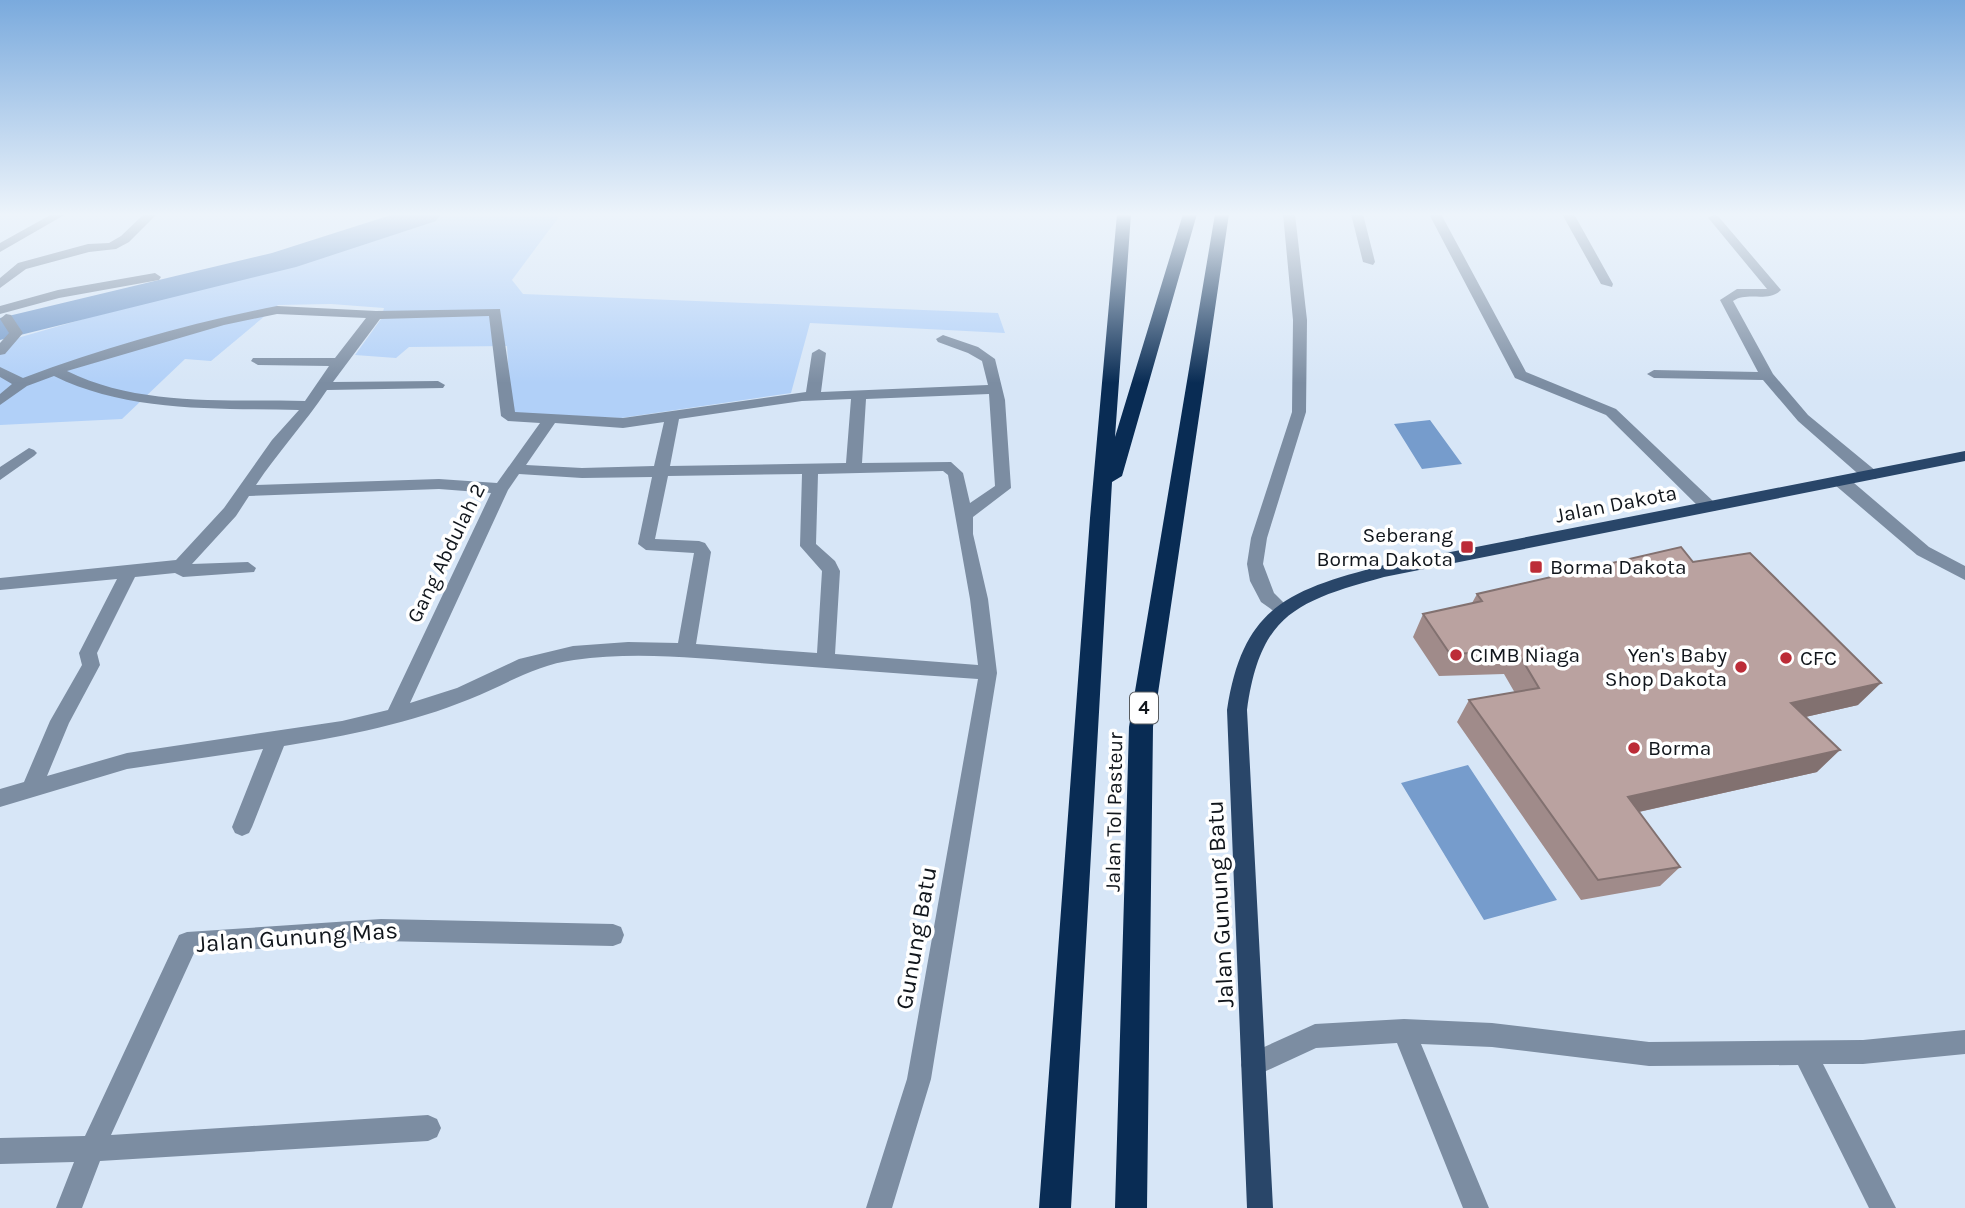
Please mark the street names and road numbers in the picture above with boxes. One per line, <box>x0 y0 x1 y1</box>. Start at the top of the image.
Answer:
street label: Gang Abdulah 2 <box>402 480 490 626</box>
street label: Jalan Dakota <box>1553 480 1679 528</box>
road number: 4 <box>1130 692 1158 723</box>
street label: Jalan Tol Pasteur <box>1101 732 1127 892</box>
street label: Jalan Gunung Batu <box>1201 800 1239 1008</box>
street label: Gunung Batu <box>890 864 942 1012</box>
street label: Jalan Gunung Mas <box>195 916 399 958</box>

